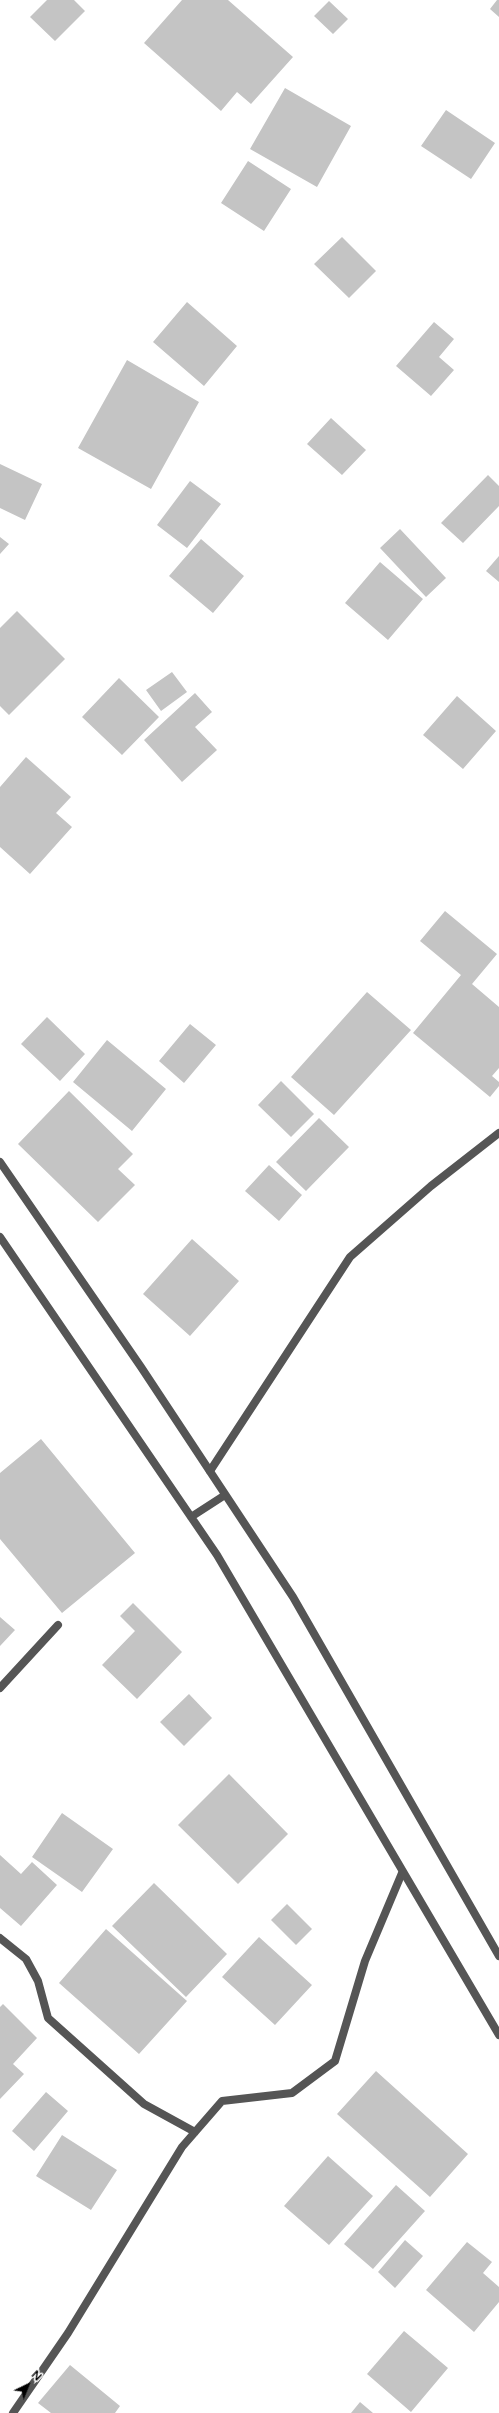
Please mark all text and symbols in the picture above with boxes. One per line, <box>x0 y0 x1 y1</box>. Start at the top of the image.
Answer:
north arrow <box>8 2365 48 2405</box>
text: N <box>29 2368 44 2384</box>

